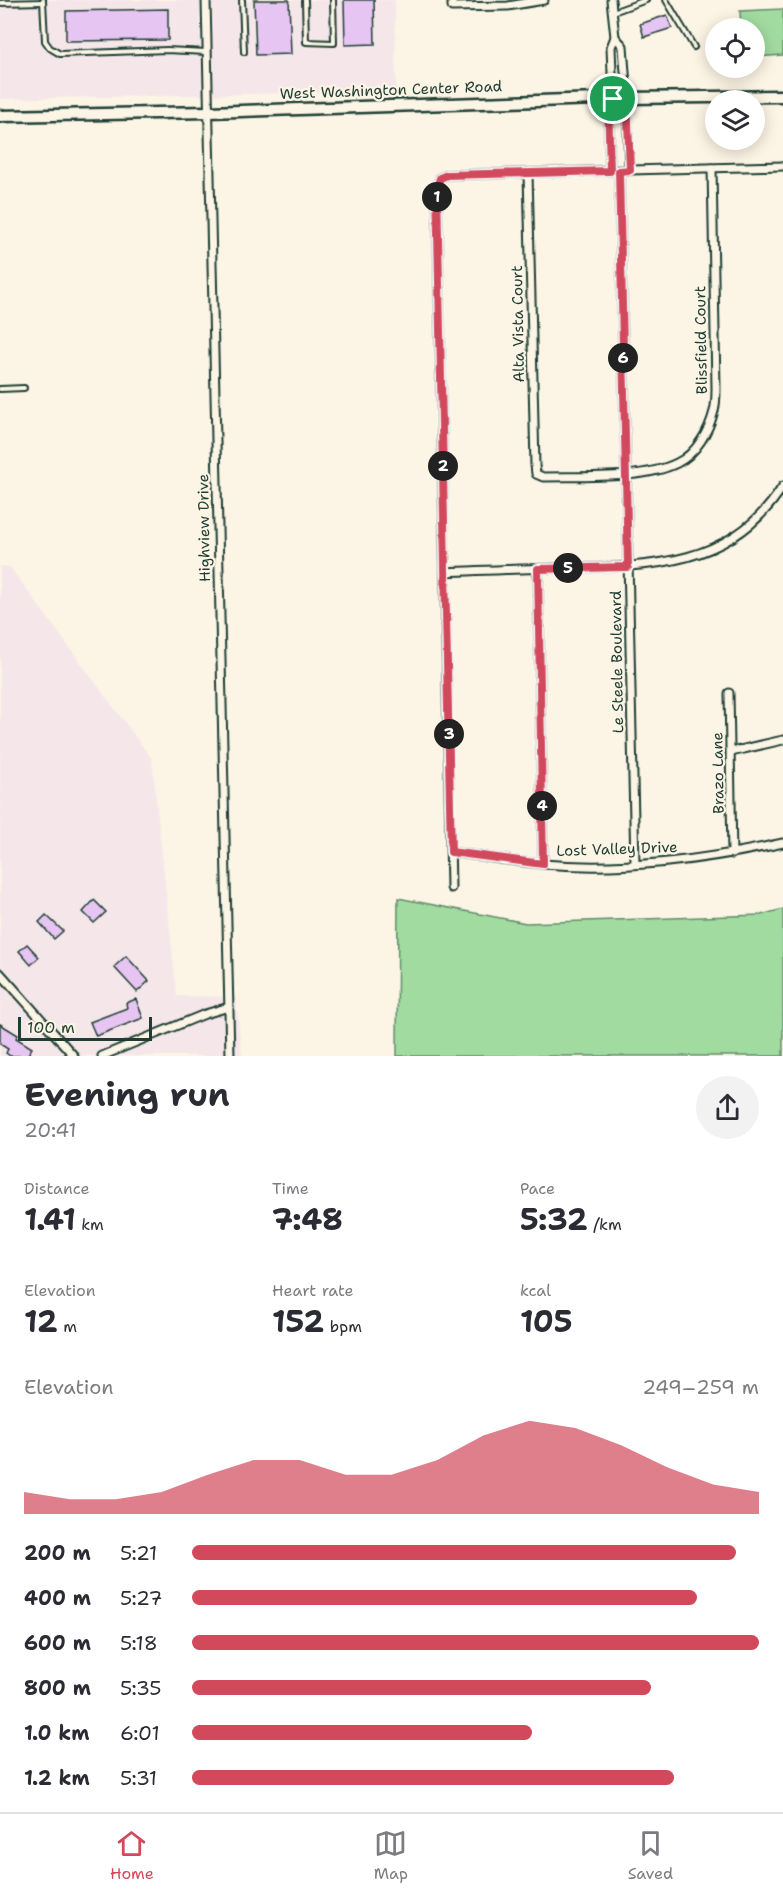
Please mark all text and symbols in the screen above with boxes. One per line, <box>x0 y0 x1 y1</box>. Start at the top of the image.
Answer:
map controls <box>705 18 765 150</box>
button: locate <box>705 18 765 78</box>
pin <box>587 73 638 124</box>
street label: West Washington Center Road <box>279 76 503 104</box>
icon: arrive <box>596 82 629 115</box>
button: layers <box>705 90 765 150</box>
pin: 1 <box>422 182 452 212</box>
text: 1 <box>433 186 441 207</box>
street label: Alta Vista Court <box>507 265 529 383</box>
street label: Blissfield Court <box>690 286 712 394</box>
pin: 6 <box>608 343 638 373</box>
text: 6 <box>617 347 629 368</box>
pin: 2 <box>428 451 458 481</box>
text: 2 <box>437 455 449 476</box>
street label: Highview Drive <box>193 474 215 582</box>
pin: 5 <box>553 553 583 583</box>
text: 5 <box>563 557 573 578</box>
street label: Le Steele Boulevard <box>606 590 628 734</box>
pin: 3 <box>434 719 464 749</box>
text: 3 <box>443 723 455 744</box>
street label: Brazo Lane <box>707 732 729 814</box>
pin: 4 <box>527 791 557 821</box>
text: 4 <box>536 795 548 816</box>
street label: Lost Valley Drive <box>556 837 678 861</box>
scale bar <box>18 1014 152 1042</box>
text: 100 m <box>27 1017 75 1038</box>
text: Evening run <box>24 1072 230 1117</box>
button: share <box>696 1076 759 1139</box>
text: 20:41 <box>24 1117 77 1143</box>
text: Distance <box>24 1178 90 1199</box>
text: Time <box>272 1178 309 1199</box>
text: Pace <box>520 1178 555 1199</box>
text: 1.41 <box>24 1199 76 1240</box>
text: 7:48 <box>272 1199 343 1240</box>
text: 5:32 <box>520 1199 588 1240</box>
text: km <box>76 1214 104 1235</box>
text: /km <box>588 1214 622 1235</box>
text: Elevation <box>24 1280 96 1301</box>
text: Heart rate <box>272 1280 354 1301</box>
text: kcal <box>520 1280 551 1301</box>
text: 12 <box>24 1301 58 1342</box>
text: 152 <box>272 1301 324 1342</box>
text: 105 <box>520 1301 572 1342</box>
text: m <box>58 1316 77 1337</box>
text: bpm <box>324 1316 362 1337</box>
text: Elevation <box>24 1374 114 1400</box>
text: 249–259 m <box>642 1374 759 1400</box>
text: 200 m <box>24 1540 91 1566</box>
text: 5:21 <box>120 1540 157 1566</box>
text: 400 m <box>24 1585 91 1611</box>
text: 5:27 <box>120 1585 163 1611</box>
text: 600 m <box>24 1630 91 1656</box>
text: 5:18 <box>120 1630 158 1656</box>
text: 800 m <box>24 1675 91 1701</box>
text: 5:35 <box>120 1675 162 1701</box>
text: 1.0 km <box>24 1720 89 1746</box>
text: 6:01 <box>120 1720 160 1746</box>
text: 1.2 km <box>24 1765 90 1791</box>
text: 5:31 <box>120 1765 157 1791</box>
tab: Home <box>110 1827 154 1884</box>
tab: Map <box>374 1827 408 1884</box>
tab: Saved <box>628 1827 673 1884</box>

